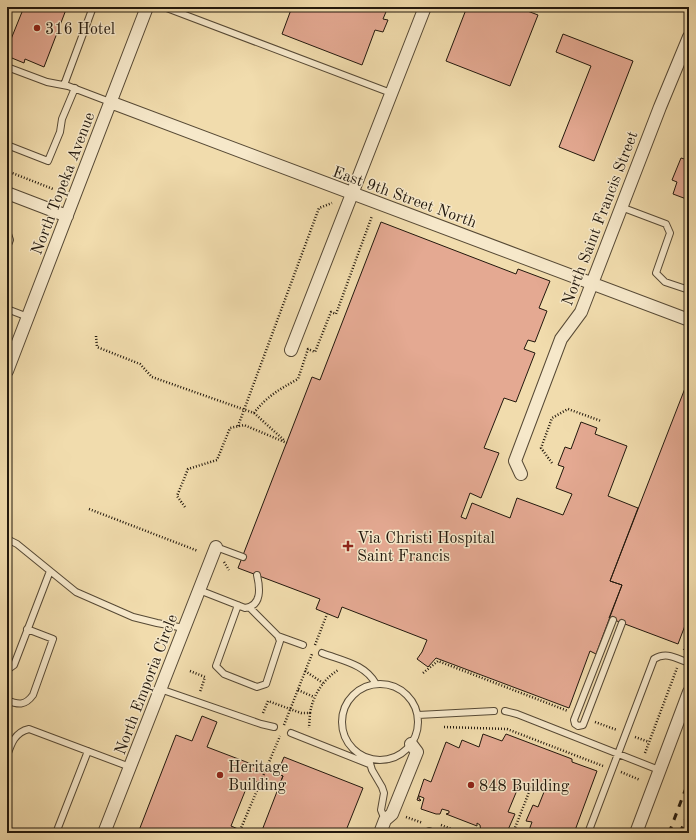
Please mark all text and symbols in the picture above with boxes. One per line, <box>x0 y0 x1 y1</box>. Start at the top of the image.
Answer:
place label: 316 Hotel <box>45 22 115 38</box>
marker: 316 Hotel <box>32 23 42 33</box>
street label: North Topeka Avenue <box>29 110 98 257</box>
street label: North Saint Francis Street <box>560 129 642 308</box>
street label: East 9th Street North <box>330 164 479 231</box>
place label: Via Christi Hospital Saint Francis <box>357 531 495 565</box>
marker: Via Christi Hospital Saint Francis <box>342 540 354 552</box>
street label: North Emporia Circle <box>113 612 181 757</box>
place label: Heritage Building <box>228 760 288 794</box>
marker: Heritage Building <box>215 770 225 780</box>
place label: 848 Building <box>479 779 570 795</box>
marker: 848 Building <box>466 780 476 790</box>

